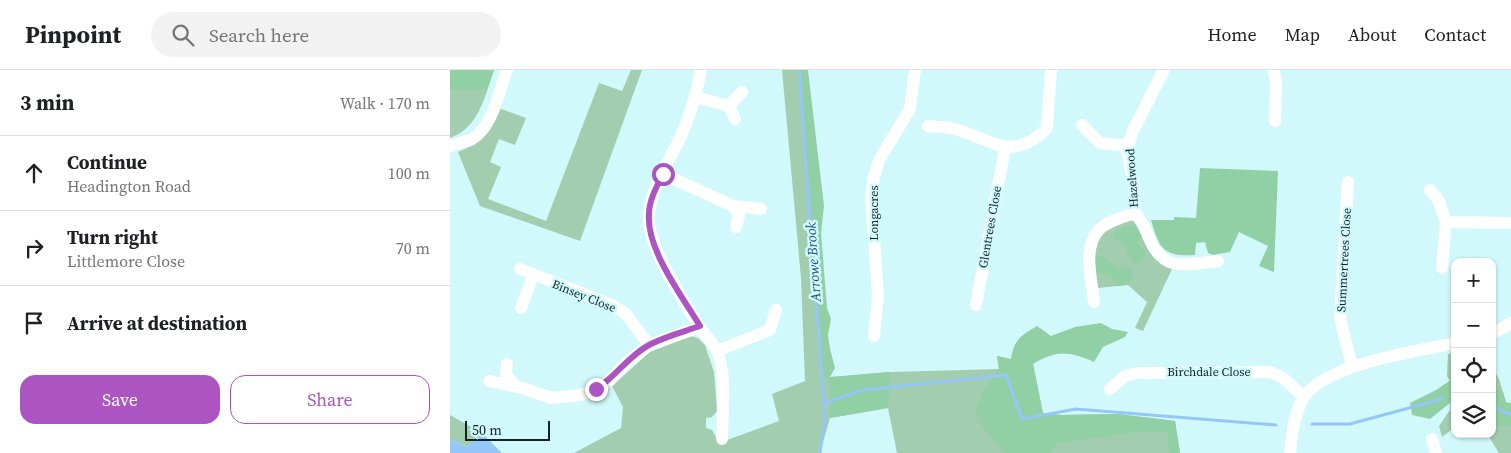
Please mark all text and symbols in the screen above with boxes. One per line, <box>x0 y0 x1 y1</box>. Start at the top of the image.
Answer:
search box <box>151 12 501 57</box>
text: Pinpoint <box>25 18 121 51</box>
icon: search <box>169 21 197 49</box>
text: Search here <box>209 22 309 48</box>
text: Home <box>1208 22 1257 47</box>
text: Map <box>1285 22 1320 47</box>
text: About <box>1348 22 1396 47</box>
text: Contact <box>1424 22 1486 47</box>
text: 3 min <box>20 88 75 117</box>
text: Walk · 170 m <box>340 92 430 114</box>
street label: Hazelwood <box>1122 148 1142 208</box>
text: Continue <box>67 149 147 175</box>
icon: ahead <box>20 159 48 187</box>
text: 100 m <box>388 162 430 184</box>
route start <box>652 163 675 186</box>
text: Headington Road <box>67 175 191 197</box>
street label: Longacres <box>866 185 882 241</box>
street label: Glentrees Close <box>975 185 1005 269</box>
street label: Summertrees Close <box>1333 208 1355 312</box>
water label: Arrowe Brook <box>800 221 826 303</box>
text: Turn right <box>67 224 158 250</box>
icon: right <box>20 234 48 262</box>
text: 70 m <box>396 237 430 259</box>
text: Littlemore Close <box>67 250 185 272</box>
map controls <box>1451 258 1496 438</box>
button: + <box>1451 258 1496 303</box>
street label: Binsey Close <box>550 276 618 316</box>
button: − <box>1451 303 1496 348</box>
icon: arrive <box>20 309 48 337</box>
text: Arrive at destination <box>67 310 247 336</box>
button: locate <box>1451 348 1496 393</box>
street label: Birchdale Close <box>1167 364 1251 380</box>
button: Save <box>20 375 220 424</box>
button: Share <box>230 375 430 424</box>
route end <box>585 378 608 401</box>
button: layers <box>1451 393 1496 438</box>
scale bar <box>465 418 550 441</box>
text: 50 m <box>472 420 502 440</box>

